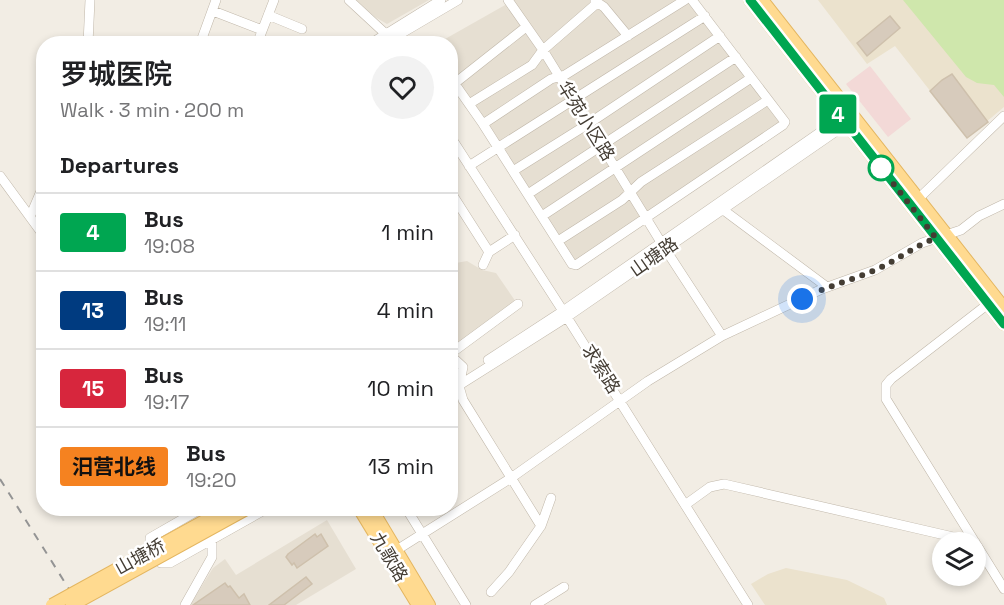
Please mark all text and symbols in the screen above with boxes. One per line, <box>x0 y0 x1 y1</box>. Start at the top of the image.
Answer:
text: 罗城医院 <box>60 56 172 92</box>
button: heart <box>371 56 434 119</box>
street label: 华苑小区路 <box>553 76 620 165</box>
line badge: 4 <box>818 94 858 134</box>
text: Walk · 3 min · 200 m <box>60 97 244 123</box>
text: 4 <box>831 101 845 128</box>
text: Departures <box>60 151 179 179</box>
unlabelled marker <box>868 155 894 181</box>
text: Bus <box>144 205 184 233</box>
text: 1 min <box>381 218 434 246</box>
text: 4 <box>86 219 100 246</box>
street label: 山塘路 <box>625 232 682 281</box>
text: 19:08 <box>144 233 195 259</box>
text: Bus <box>144 283 184 311</box>
your location <box>787 284 817 314</box>
text: 4 min <box>377 296 434 324</box>
text: 13 <box>82 297 104 324</box>
text: 19:11 <box>144 311 186 337</box>
street label: 求索路 <box>577 340 625 398</box>
text: Bus <box>144 361 184 389</box>
text: 10 min <box>367 374 434 402</box>
text: 15 <box>82 375 104 402</box>
text: 19:17 <box>144 389 189 415</box>
text: Bus <box>186 439 226 467</box>
text: 13 min <box>368 452 434 480</box>
text: 汨营北线 <box>72 453 156 480</box>
text: 19:20 <box>186 467 237 493</box>
street label: 九歌路 <box>366 528 413 586</box>
map controls <box>932 532 986 586</box>
button: layers <box>932 532 986 586</box>
street label: 山塘桥 <box>111 533 169 580</box>

